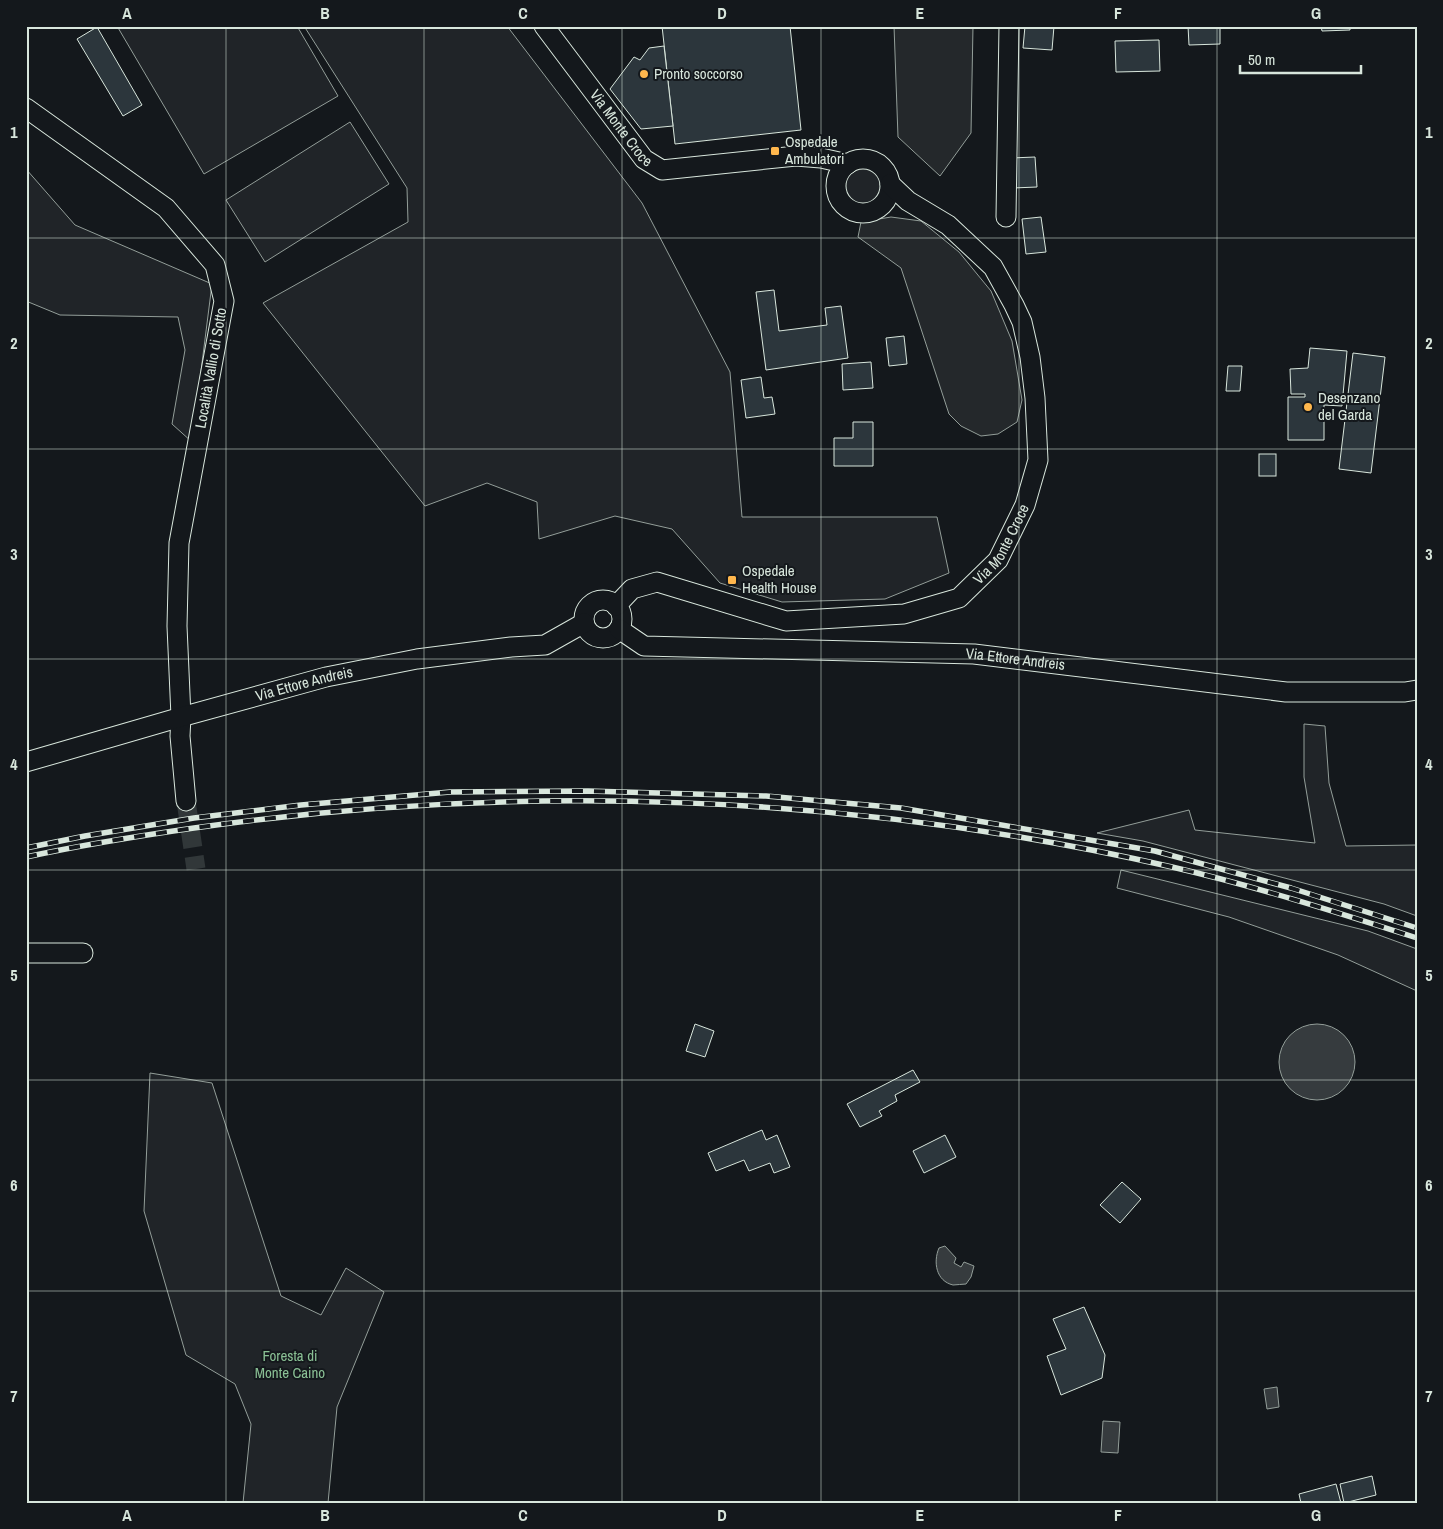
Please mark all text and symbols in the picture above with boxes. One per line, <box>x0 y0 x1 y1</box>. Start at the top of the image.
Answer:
text: A <box>122 2 132 24</box>
text: B <box>320 2 330 24</box>
text: C <box>518 2 528 24</box>
text: D <box>717 2 727 24</box>
text: E <box>916 2 925 24</box>
text: F <box>1114 2 1122 24</box>
text: G <box>1311 2 1321 24</box>
scale bar <box>1240 42 1362 74</box>
text: 50 m <box>1248 49 1275 70</box>
place label: Pronto soccorso <box>654 63 743 84</box>
marker: Pronto soccorso <box>638 68 650 80</box>
street label: Via Monte Croce <box>585 85 656 172</box>
text: 1 <box>10 121 18 143</box>
text: 1 <box>1425 121 1433 143</box>
place label: Ospedale Ambulatori <box>784 131 844 169</box>
marker: Ospedale Ambulatori <box>769 145 781 157</box>
street label: Località Vallio di Sotto <box>190 306 231 430</box>
text: 2 <box>10 332 18 354</box>
text: 2 <box>1425 332 1433 354</box>
place label: Desenzano del Garda <box>1318 387 1380 425</box>
marker: Desenzano del Garda <box>1302 401 1314 413</box>
street label: Via Monte Croce <box>968 500 1034 589</box>
text: 3 <box>10 543 18 565</box>
text: 3 <box>1425 543 1433 565</box>
place label: Ospedale Health House <box>742 560 817 598</box>
marker: Ospedale Health House <box>726 574 738 586</box>
street label: Via Ettore Andreis <box>966 643 1066 675</box>
street label: Via Ettore Andreis <box>253 661 354 706</box>
text: 4 <box>10 753 18 775</box>
text: 4 <box>1425 753 1433 775</box>
text: 5 <box>10 964 18 986</box>
text: 5 <box>1425 964 1433 986</box>
text: 6 <box>10 1174 18 1196</box>
text: 6 <box>1425 1174 1433 1196</box>
park label: Foresta di Monte Caino <box>255 1345 325 1383</box>
text: 7 <box>10 1385 18 1407</box>
text: 7 <box>1425 1385 1433 1407</box>
text: A <box>122 1504 132 1526</box>
text: B <box>320 1504 330 1526</box>
text: C <box>518 1504 528 1526</box>
text: D <box>717 1504 727 1526</box>
text: E <box>916 1504 925 1526</box>
text: F <box>1114 1504 1122 1526</box>
text: G <box>1311 1504 1321 1526</box>

